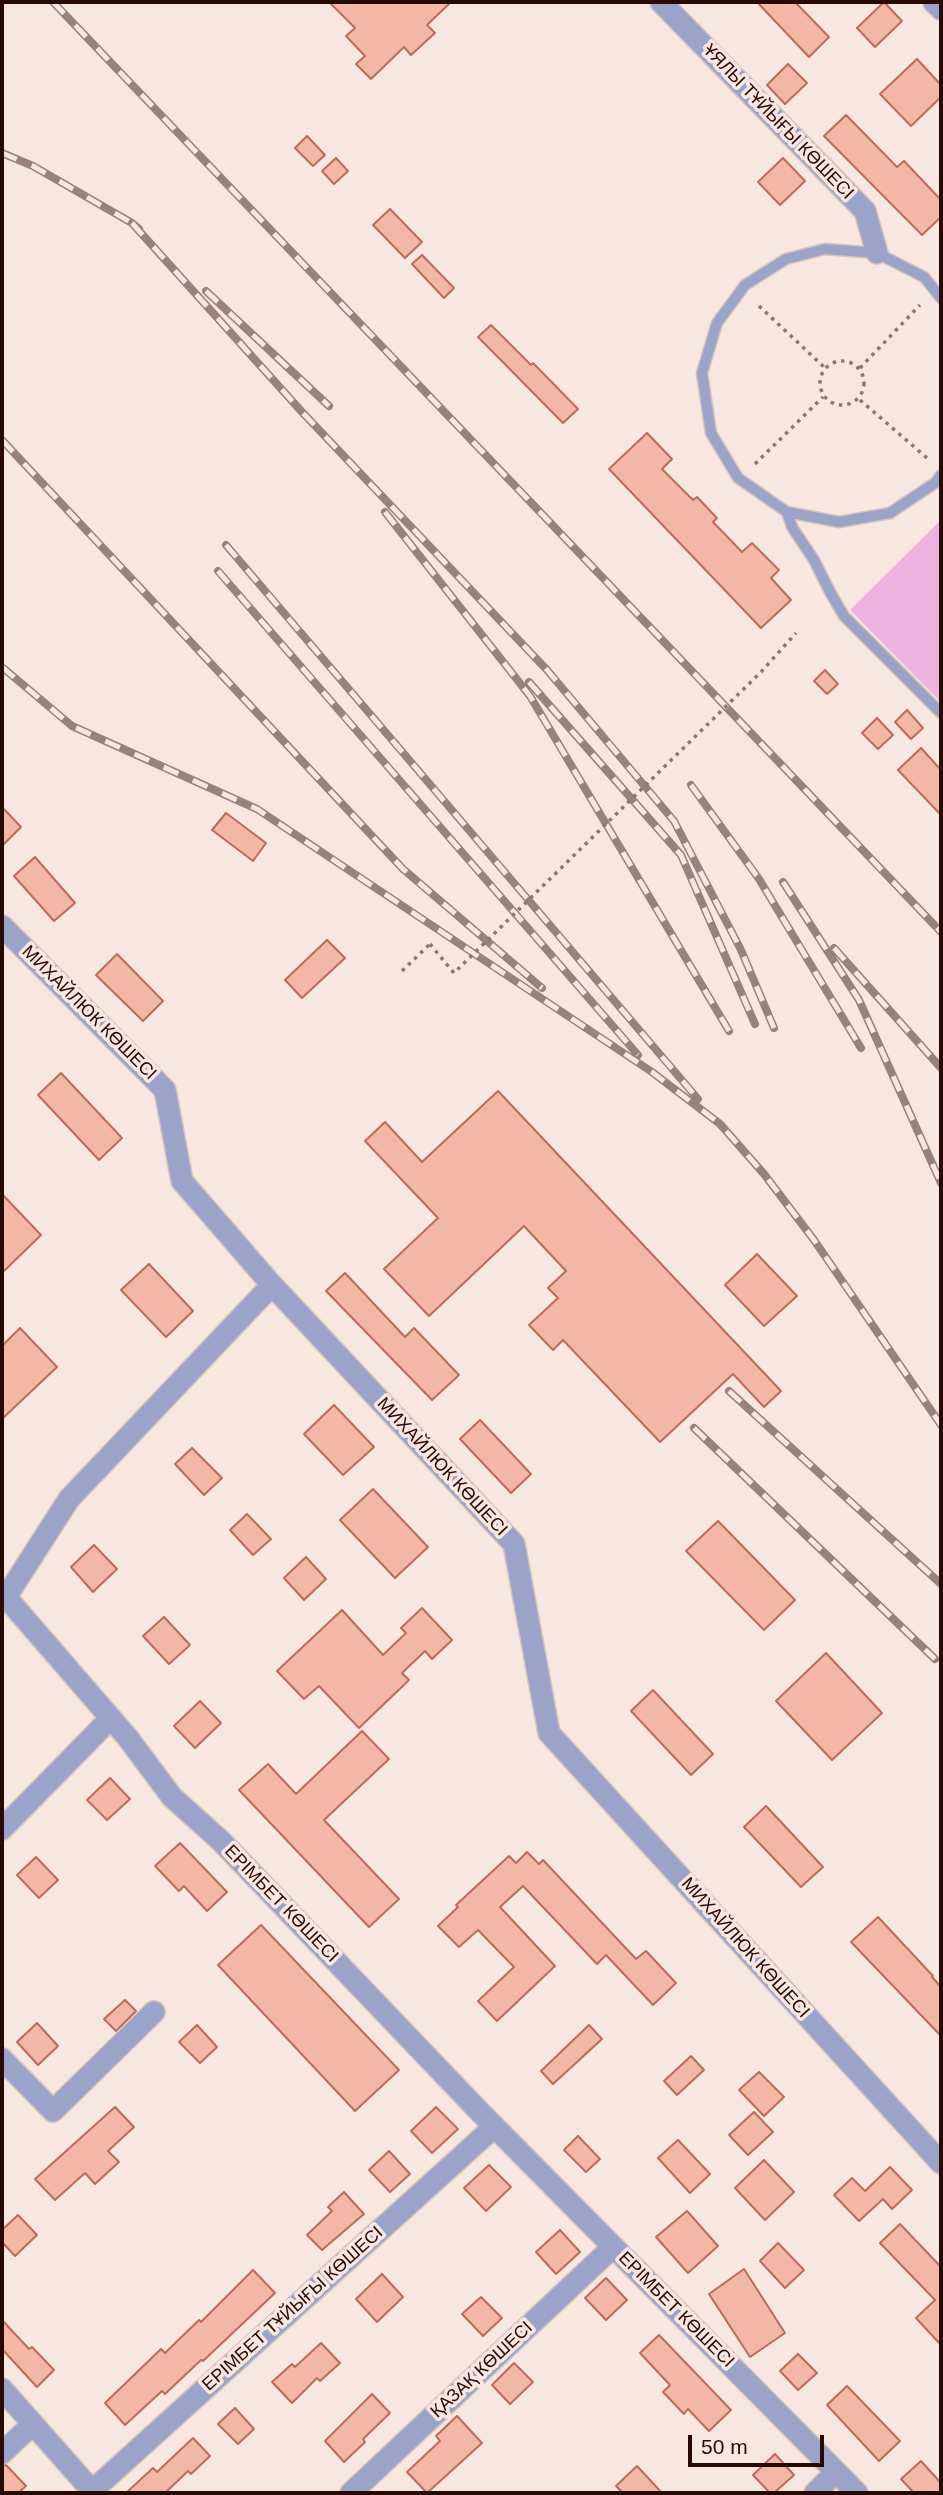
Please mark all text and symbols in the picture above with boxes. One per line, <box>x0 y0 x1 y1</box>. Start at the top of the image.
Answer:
street label: ҰЯЛЫ ТҰЙЫҒЫ КӨШЕСІ <box>698 40 858 204</box>
street label: МИХАЙЛЮК КӨШЕСІ <box>17 941 161 1085</box>
street label: МИХАЙЛЮК КӨШЕСІ <box>372 1393 512 1541</box>
street label: ЕРІМБЕТ КӨШЕСІ <box>219 1841 343 1967</box>
street label: МИХАЙЛЮК КӨШЕСІ <box>676 1873 814 2023</box>
street label: ЕРІМБЕТ ТҰЙЫҒЫ КӨШЕСІ <box>198 2222 388 2396</box>
street label: ЕРІМБЕТ КӨШЕСІ <box>614 2248 738 2372</box>
street label: ҚАЗАҚ КӨШЕСІ <box>426 2317 538 2423</box>
scale bar <box>691 2422 828 2466</box>
text: 50 m <box>701 2435 748 2458</box>

